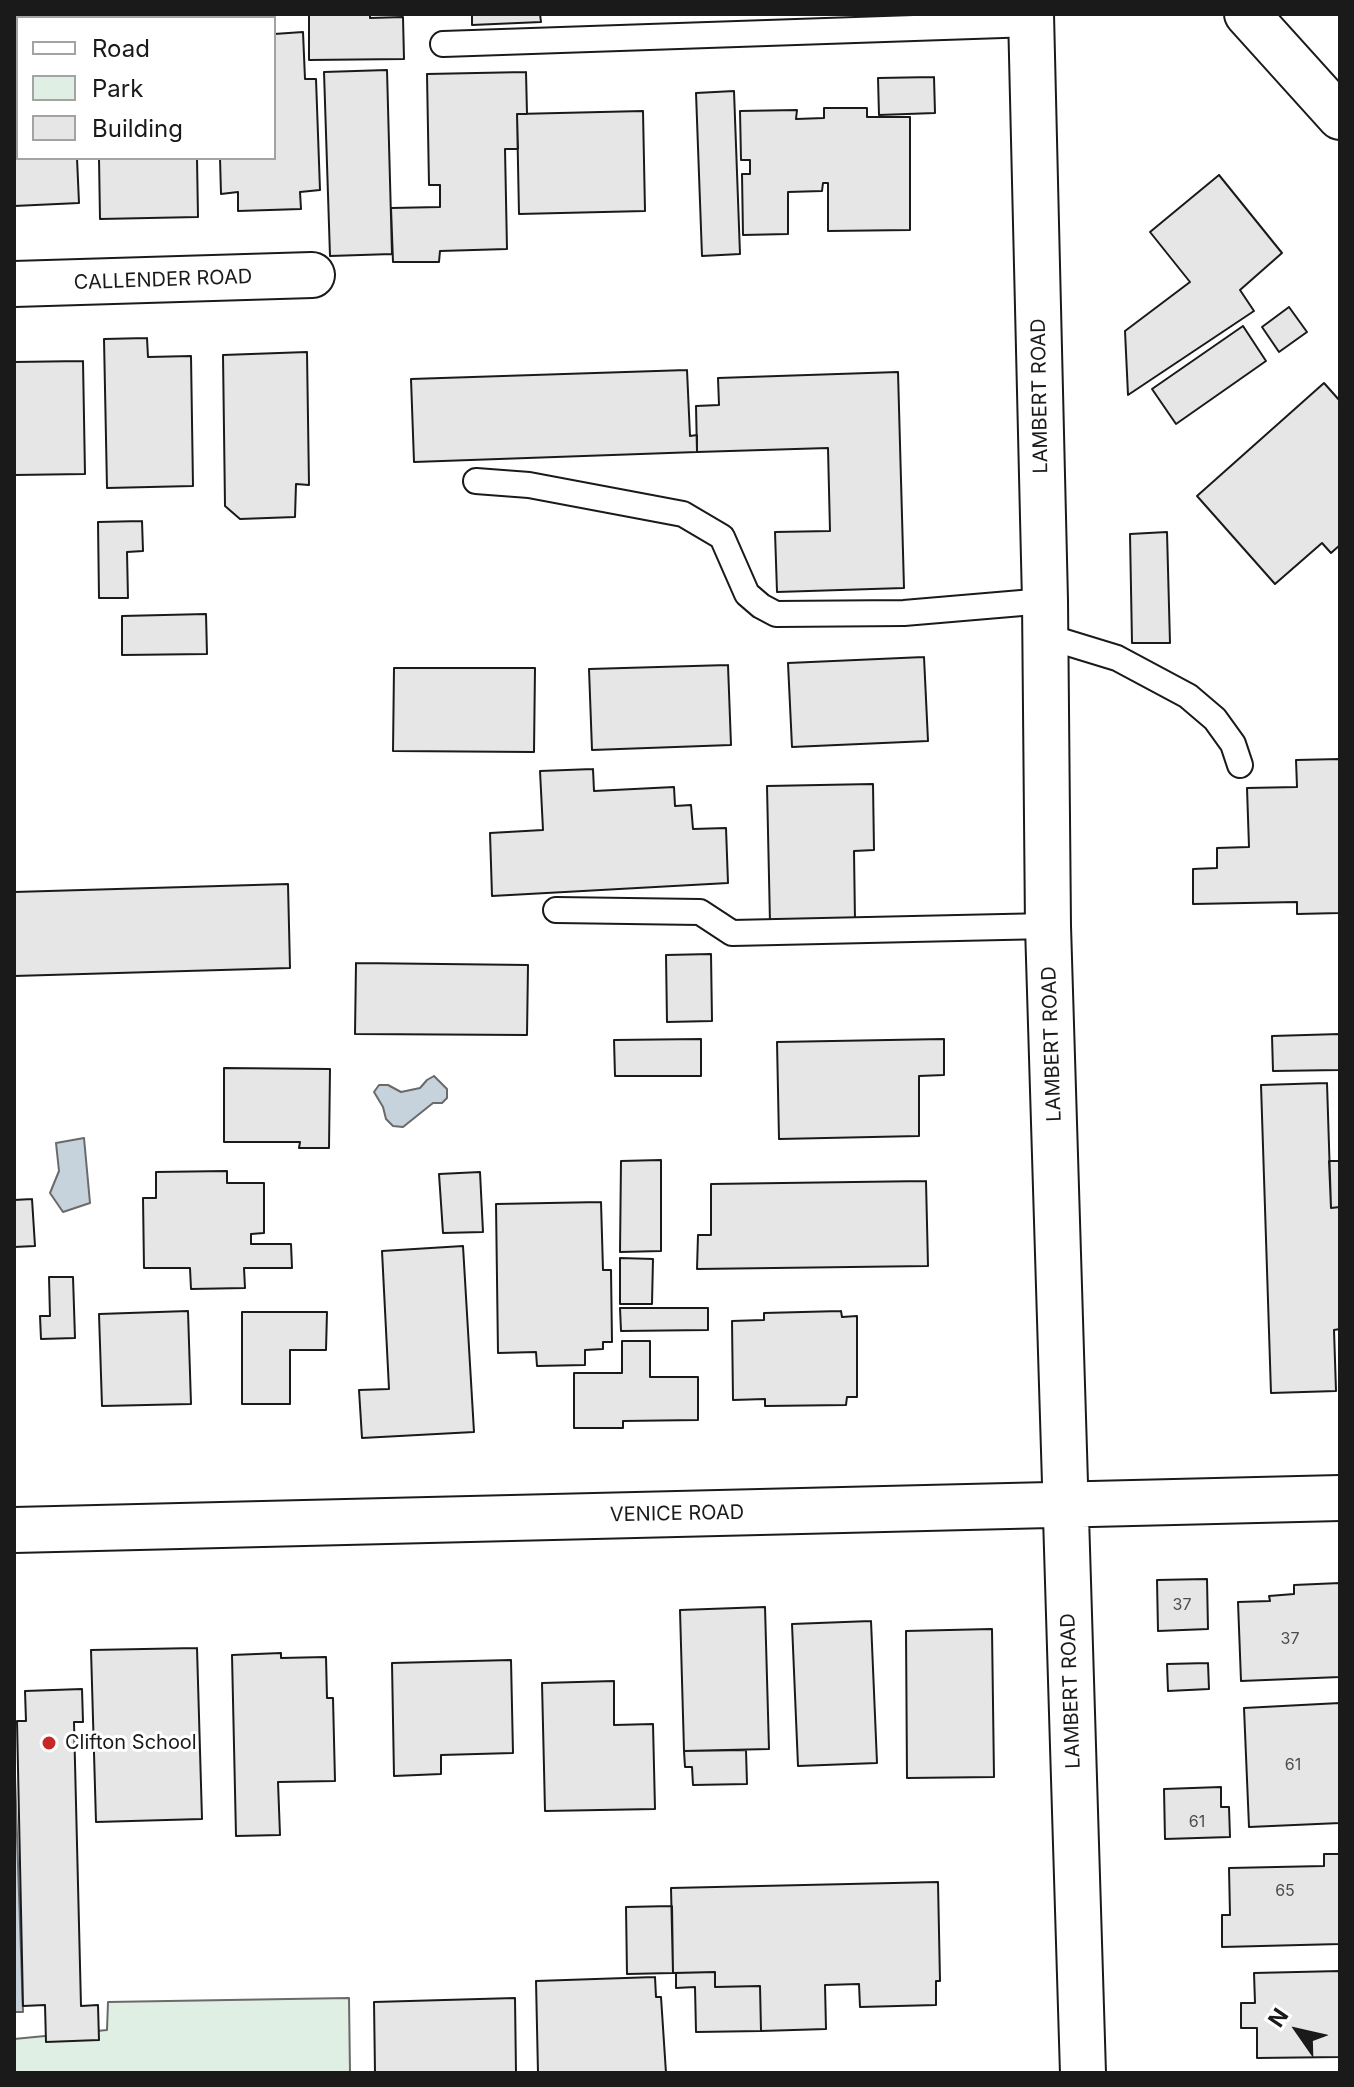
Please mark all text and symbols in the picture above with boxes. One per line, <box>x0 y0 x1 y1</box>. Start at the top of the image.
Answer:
legend <box>16 16 276 160</box>
text: Road <box>92 34 150 63</box>
text: Park <box>92 74 143 103</box>
text: Building <box>92 114 183 143</box>
street label: CALLENDER ROAD <box>73 265 253 295</box>
street label: LAMBERT ROAD <box>1027 318 1053 474</box>
street label: LAMBERT ROAD <box>1037 966 1067 1122</box>
street label: VENICE ROAD <box>610 1501 744 1527</box>
house number: 37 <box>1173 1595 1191 1615</box>
street label: LAMBERT ROAD <box>1056 1613 1086 1769</box>
house number: 37 <box>1281 1629 1299 1649</box>
place label: Clifton School <box>65 1731 197 1755</box>
marker: Clifton School <box>40 1734 58 1752</box>
house number: 61 <box>1285 1755 1301 1775</box>
house number: 61 <box>1189 1812 1205 1832</box>
house number: 65 <box>1275 1881 1295 1901</box>
north arrow <box>1258 1991 1338 2071</box>
text: N <box>1263 2003 1294 2032</box>

